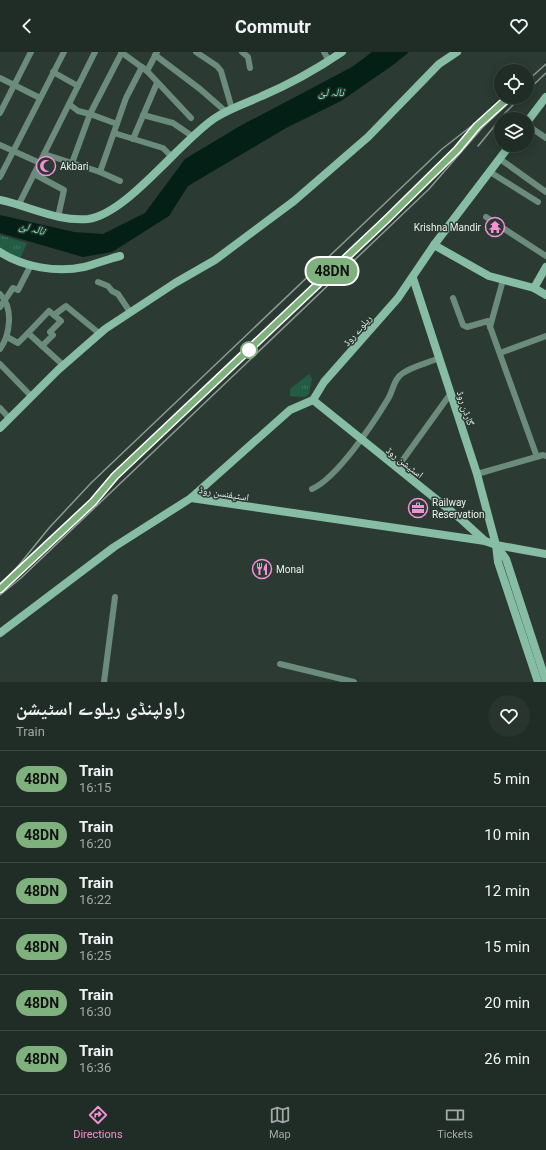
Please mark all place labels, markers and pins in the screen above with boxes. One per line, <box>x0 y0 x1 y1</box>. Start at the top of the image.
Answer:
mosque icon: Akbari <box>35 155 57 177</box>
place label: Akbari <box>60 161 88 172</box>
temple icon: Krishna Mandir <box>484 216 506 238</box>
place label: Krishna Mandir <box>414 222 482 233</box>
unlabelled marker <box>240 341 258 359</box>
office icon: Railway Reservation <box>407 497 429 519</box>
place label: Railway Reservation <box>432 497 485 520</box>
restaurant icon: Monal <box>251 558 273 580</box>
place label: Monal <box>276 564 304 575</box>

